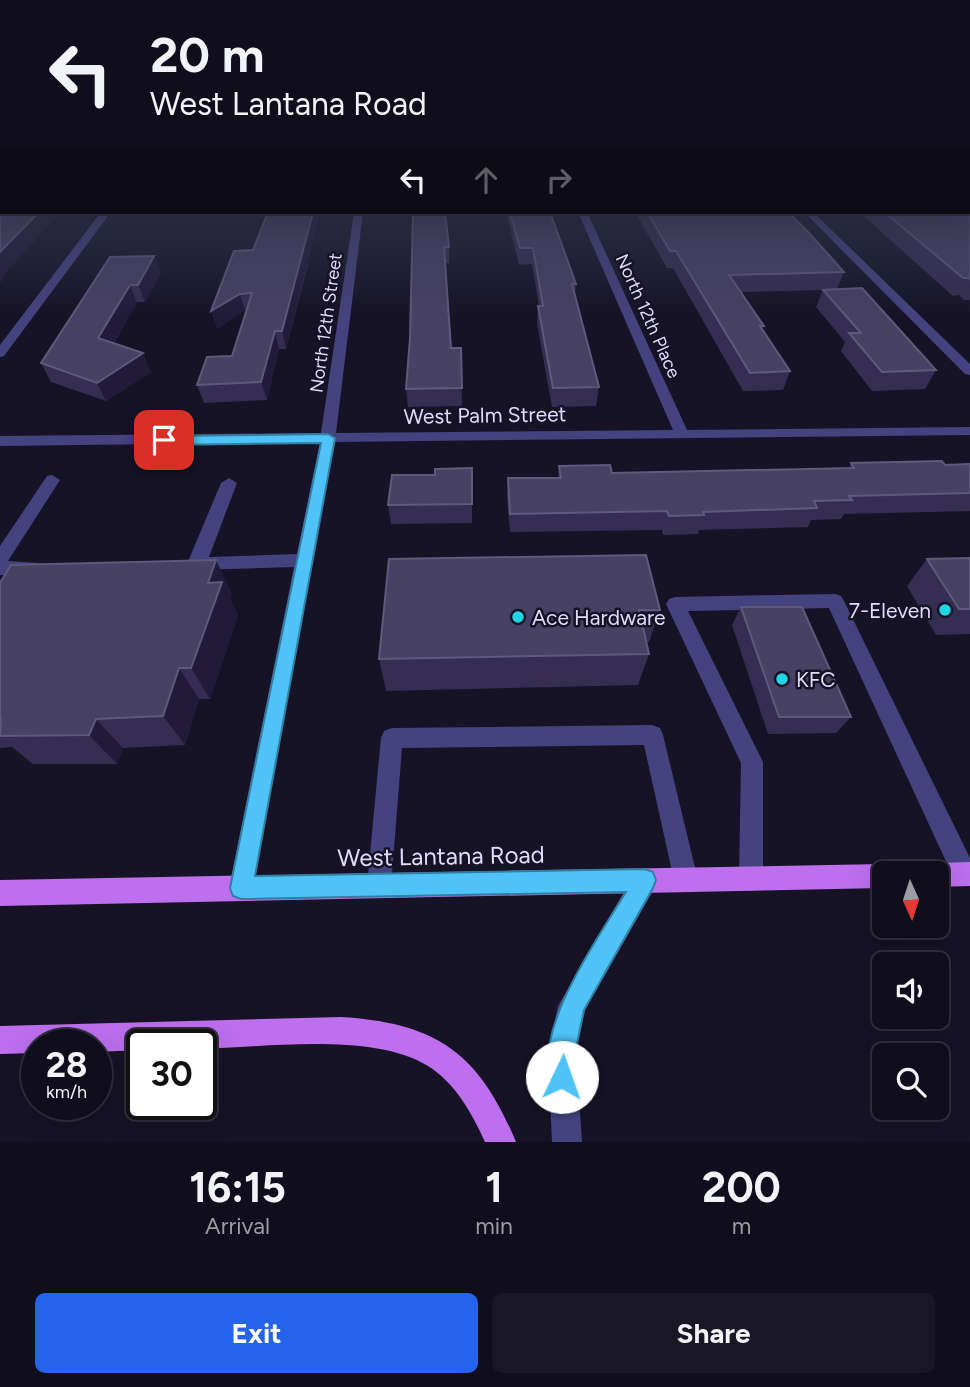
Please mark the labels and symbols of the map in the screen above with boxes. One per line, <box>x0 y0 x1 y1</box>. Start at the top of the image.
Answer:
street label: North 12th Place <box>611 250 685 382</box>
street label: North 12th Street <box>305 251 347 394</box>
street label: West Palm Street <box>403 401 567 429</box>
pin <box>134 410 194 470</box>
place label: 7-Eleven <box>849 598 931 623</box>
marker: 7-Eleven <box>937 602 953 618</box>
place label: Ace Hardware <box>532 605 665 630</box>
marker: Ace Hardware <box>510 609 526 625</box>
place label: KFC <box>796 667 835 692</box>
marker: KFC <box>774 671 790 687</box>
street label: West Lantana Road <box>337 840 545 872</box>
north arrow <box>872 861 948 938</box>
speed limit sign: 30 <box>126 1029 217 1120</box>
position arrow <box>525 1040 599 1114</box>

